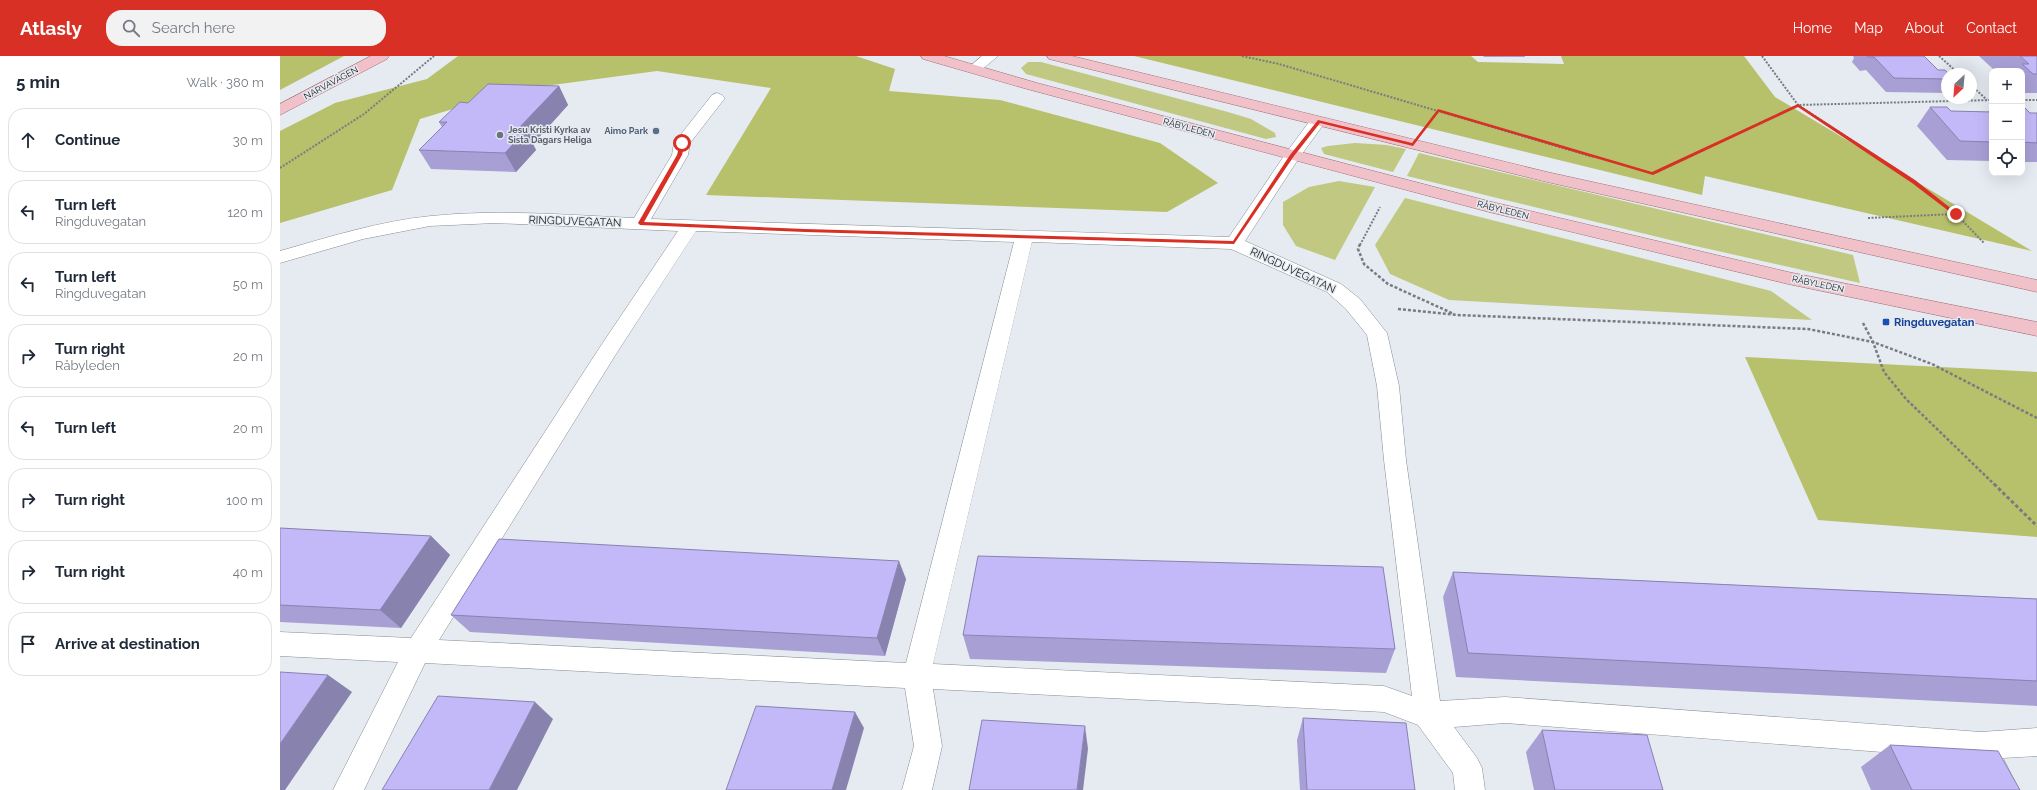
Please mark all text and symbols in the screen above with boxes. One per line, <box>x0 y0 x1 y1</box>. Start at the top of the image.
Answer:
search box <box>106 10 386 46</box>
text: Atlasly <box>20 17 82 39</box>
icon: search <box>120 17 142 39</box>
text: Search here <box>152 19 235 37</box>
text: Home <box>1793 20 1832 36</box>
text: Map <box>1854 20 1883 36</box>
text: About <box>1905 20 1944 36</box>
text: Contact <box>1966 20 2017 36</box>
street label: NARVAVÄGEN <box>302 64 360 102</box>
north arrow <box>1941 68 1977 104</box>
map controls <box>1989 68 2025 176</box>
button: + <box>1989 68 2025 104</box>
text: 5 min <box>16 72 60 92</box>
text: Walk · 380 m <box>187 75 264 90</box>
button: − <box>1989 104 2025 140</box>
street label: RÅBYLEDEN <box>1162 115 1216 140</box>
place label: Jesu Kristi Kyrka av Sista Dagars Heliga <box>508 125 592 145</box>
place label: Aimo Park <box>604 126 649 136</box>
marker: Aimo Park <box>651 126 661 136</box>
icon: ahead <box>17 129 39 151</box>
marker: Jesu Kristi Kyrka av Sista Dagars Heliga <box>495 130 505 140</box>
text: Continue <box>55 131 120 149</box>
text: 30 m <box>233 133 263 148</box>
route start <box>673 134 691 152</box>
button: locate <box>1989 140 2025 176</box>
text: Turn left <box>55 196 116 214</box>
street label: RÅBYLEDEN <box>1476 198 1530 221</box>
icon: left <box>17 201 39 223</box>
text: 120 m <box>227 205 263 220</box>
route end <box>1947 205 1965 223</box>
street label: RINGDUVEGATAN <box>528 213 622 230</box>
text: Ringduvegatan <box>55 214 146 229</box>
street label: RINGDUVEGATAN <box>1248 245 1338 296</box>
text: Turn left <box>55 268 116 286</box>
icon: left <box>17 273 39 295</box>
street label: RÅBYLEDEN <box>1791 273 1845 294</box>
text: 50 m <box>233 277 263 292</box>
text: Ringduvegatan <box>55 286 146 301</box>
place label: Ringduvegatan <box>1894 316 1975 329</box>
marker: Ringduvegatan <box>1881 317 1891 327</box>
text: Turn right <box>55 340 125 358</box>
icon: right <box>17 345 39 367</box>
text: 20 m <box>233 349 263 364</box>
text: Råbyleden <box>55 358 120 373</box>
icon: left <box>17 417 39 439</box>
text: Turn left <box>55 419 116 437</box>
text: 20 m <box>233 421 263 436</box>
icon: right <box>17 489 39 511</box>
text: Turn right <box>55 491 125 509</box>
text: 100 m <box>226 493 263 508</box>
icon: right <box>17 561 39 583</box>
text: Turn right <box>55 563 125 581</box>
text: 40 m <box>233 565 263 580</box>
icon: arrive <box>17 633 39 655</box>
text: Arrive at destination <box>55 635 200 653</box>

